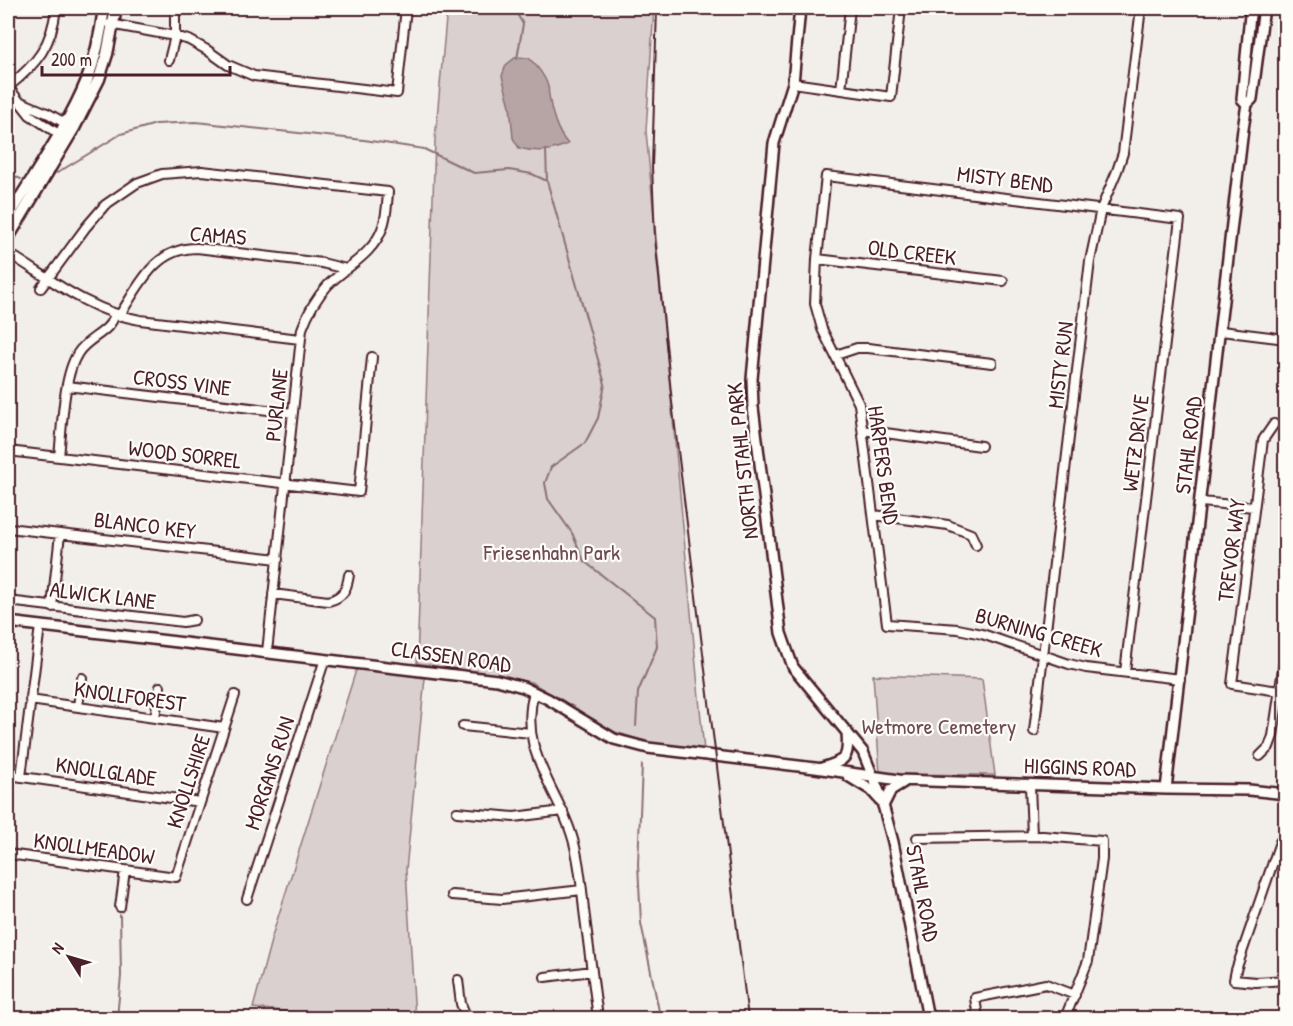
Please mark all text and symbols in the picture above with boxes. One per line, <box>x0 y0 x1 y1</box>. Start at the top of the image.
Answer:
scale bar <box>42 39 230 77</box>
text: 200 m <box>51 47 92 72</box>
street label: MISTY BEND <box>955 158 1055 200</box>
street label: CAMAS <box>189 218 247 252</box>
street label: OLD CREEK <box>866 232 958 272</box>
street label: MISTY RUN <box>1040 320 1080 410</box>
street label: CROSS VINE <box>131 361 233 403</box>
street label: PURLANE <box>257 367 295 443</box>
street label: NORTH STAHL PARK <box>719 381 765 541</box>
street label: WETZ DRIVE <box>1114 393 1156 493</box>
street label: STAHL ROAD <box>1167 394 1209 496</box>
street label: HARPERS BEND <box>861 404 907 527</box>
street label: WOOD SORREL <box>127 432 243 476</box>
street label: TREVOR WAY <box>1210 496 1252 603</box>
street label: BLANCO KEY <box>93 504 198 546</box>
park label: Friesenhahn Park <box>483 537 620 567</box>
street label: ALWICK LANE <box>48 574 158 616</box>
street label: BURNING CREEK <box>972 600 1106 665</box>
street label: CLASSEN ROAD <box>389 633 514 679</box>
street label: KNOLLFOREST <box>72 673 188 719</box>
park label: Wetmore Cemetery <box>862 711 1016 741</box>
street label: MORGANS RUN <box>237 713 301 833</box>
street label: KNOLLSHIRE <box>159 730 217 832</box>
street label: KNOLLGLADE <box>54 749 159 793</box>
street label: HIGGINS ROAD <box>1023 750 1137 784</box>
street label: KNOLLMEADOW <box>32 825 157 871</box>
street label: STAHL ROAD <box>899 842 947 945</box>
north arrow <box>39 927 99 987</box>
text: N <box>46 938 69 958</box>

